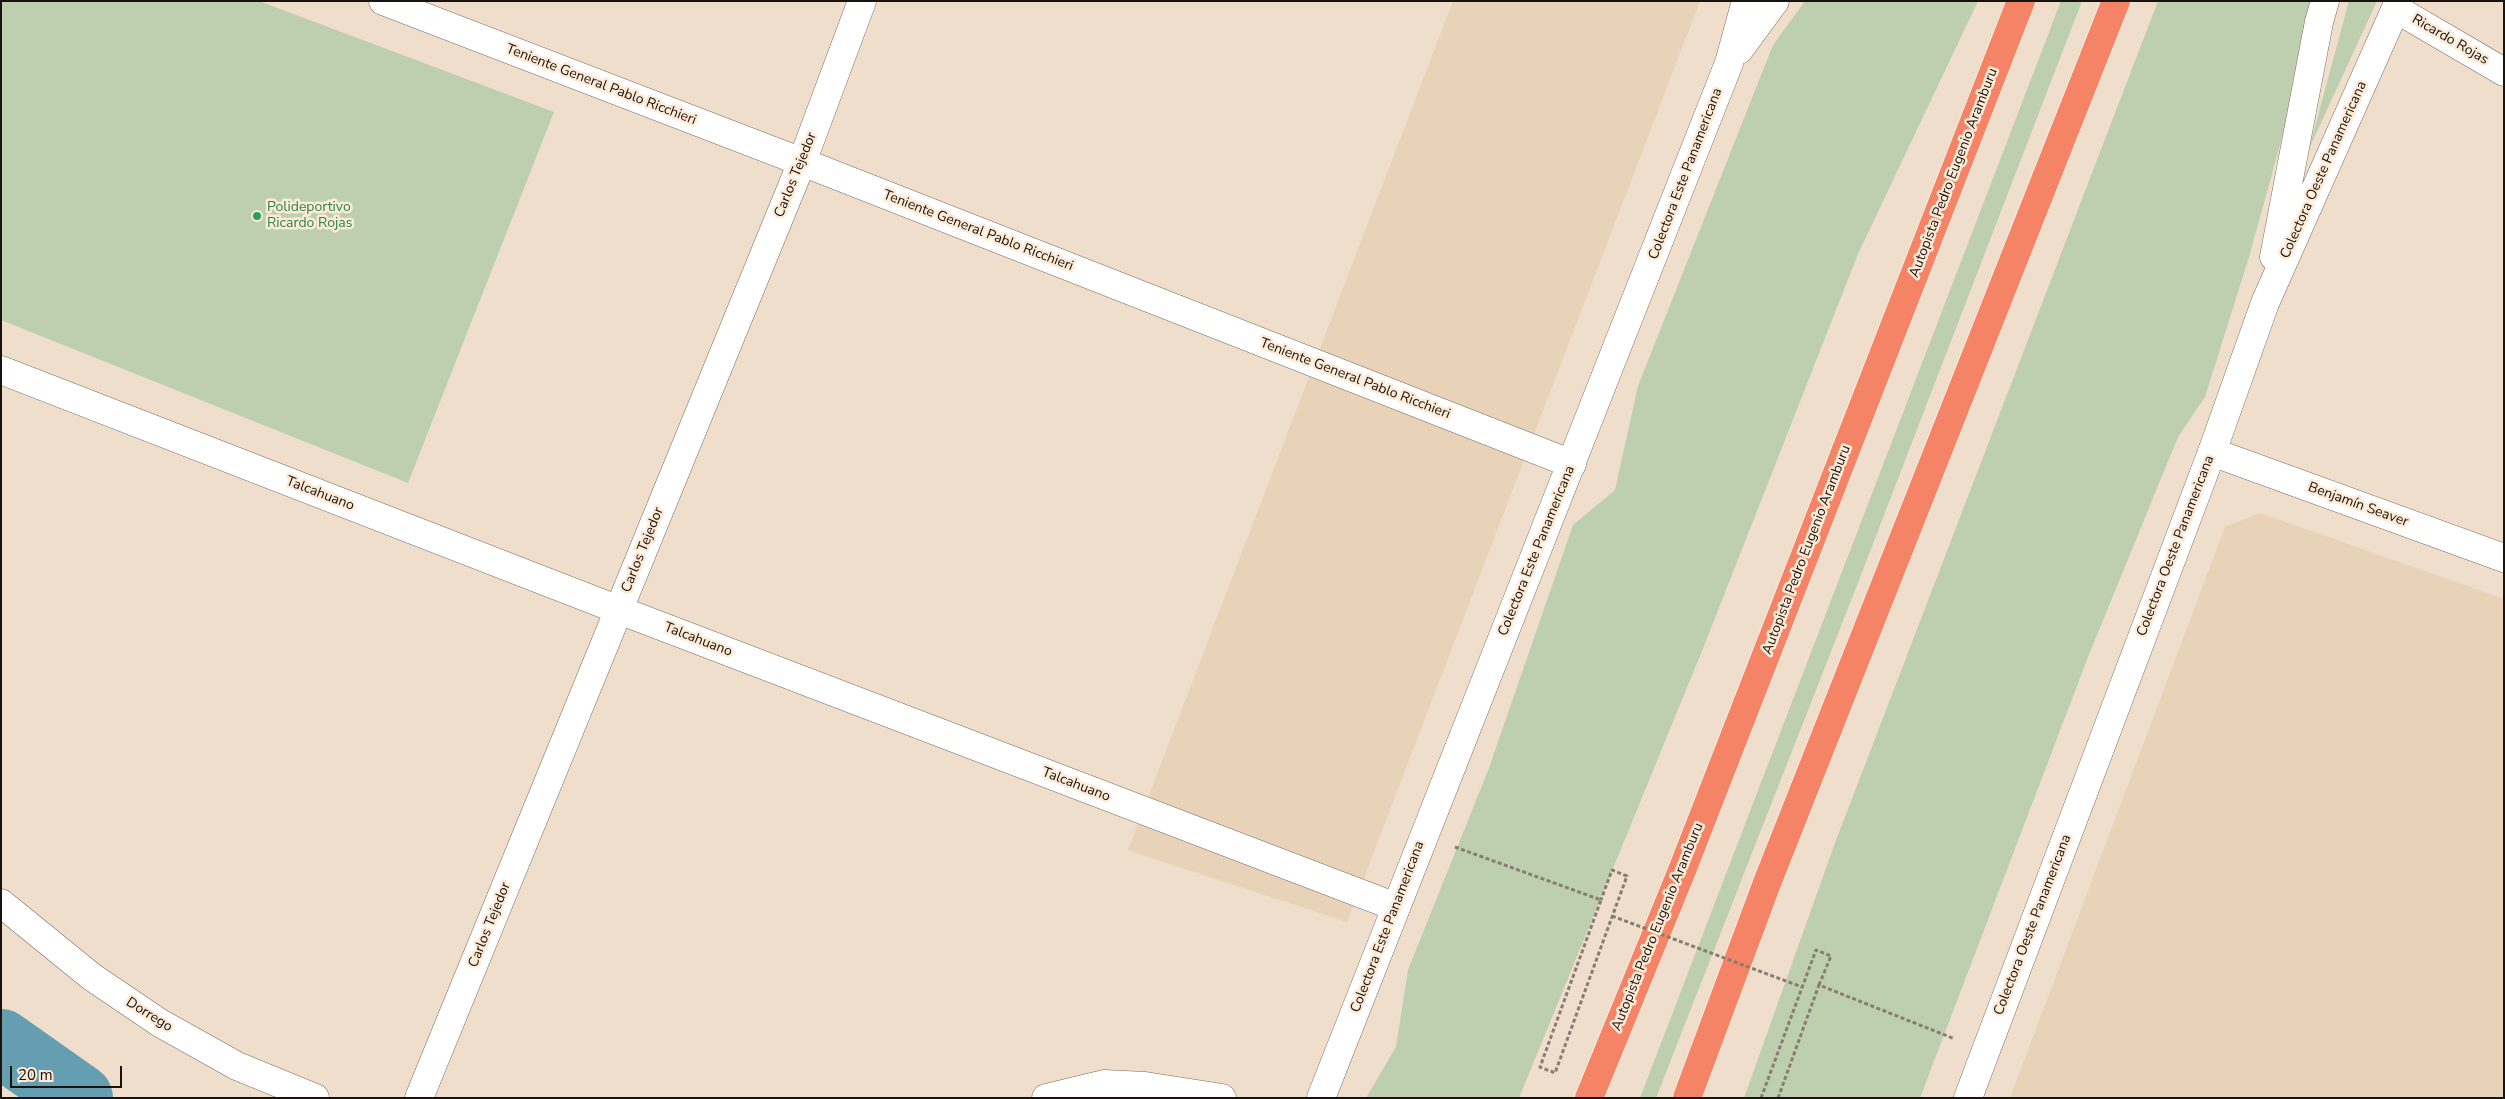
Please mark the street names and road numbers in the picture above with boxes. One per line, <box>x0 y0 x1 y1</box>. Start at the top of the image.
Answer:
street label: Ricardo Rojas <box>2409 11 2491 69</box>
street label: Teniente General Pablo Ricchieri <box>504 41 698 129</box>
street label: Autopista Pedro Eugenio Aramburu <box>1906 66 2002 280</box>
street label: Colectora Oeste Panamericana <box>2277 79 2371 261</box>
street label: Colectora Este Panamericana <box>1646 86 1726 262</box>
street label: Carlos Tejedor <box>771 130 821 220</box>
street label: Teniente General Pablo Ricchieri <box>881 187 1075 275</box>
street label: Teniente General Pablo Ricchieri <box>1258 335 1452 423</box>
street label: Autopista Pedro Eugenio Aramburu <box>1759 443 1855 657</box>
street label: Colectora Oeste Panamericana <box>2134 453 2218 639</box>
street label: Colectora Este Panamericana <box>1495 463 1579 639</box>
street label: Talcahuano <box>284 473 356 515</box>
street label: Benjamín Seaver <box>2306 479 2410 531</box>
street label: Carlos Tejedor <box>618 505 668 595</box>
street label: Talcahuano <box>662 619 734 661</box>
street label: Talcahuano <box>1040 764 1112 806</box>
street label: Autopista Pedro Eugenio Aramburu <box>1608 821 1708 1033</box>
street label: Colectora Oeste Panamericana <box>1991 832 2075 1018</box>
street label: Colectora Este Panamericana <box>1348 839 1428 1015</box>
street label: Carlos Tejedor <box>465 880 515 970</box>
street label: Dorrego <box>123 994 175 1036</box>

